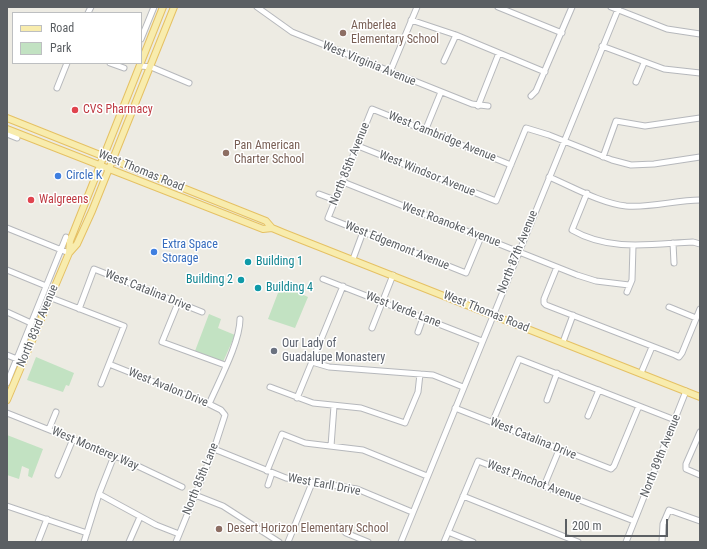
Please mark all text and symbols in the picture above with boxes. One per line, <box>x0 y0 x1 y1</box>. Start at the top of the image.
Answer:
legend <box>12 12 142 64</box>
place label: Amberlea Elementary School <box>351 19 439 47</box>
text: Road <box>50 21 74 35</box>
marker: Amberlea Elementary School <box>338 28 348 38</box>
street label: West Virginia Avenue <box>320 39 418 89</box>
text: Park <box>50 41 71 55</box>
place label: CVS Pharmacy <box>83 103 153 117</box>
marker: CVS Pharmacy <box>70 105 80 115</box>
street label: West Cambridge Avenue <box>386 109 498 165</box>
street label: North 85th Avenue <box>327 121 373 207</box>
place label: Pan American Charter School <box>234 139 304 167</box>
street label: West Thomas Road <box>96 147 186 195</box>
marker: Pan American Charter School <box>221 148 231 158</box>
street label: West Windsor Avenue <box>377 148 477 200</box>
place label: Circle K <box>66 169 102 183</box>
marker: Circle K <box>53 171 63 181</box>
place label: Walgreens <box>39 193 88 207</box>
marker: Walgreens <box>26 195 36 205</box>
street label: West Roanoke Avenue <box>400 200 502 250</box>
street label: North 87th Avenue <box>495 209 541 295</box>
street label: West Edgemont Avenue <box>343 218 451 274</box>
place label: Extra Space Storage <box>162 238 218 266</box>
marker: Extra Space Storage <box>149 247 159 257</box>
place label: Building 1 <box>256 255 303 269</box>
marker: Building 1 <box>243 257 253 267</box>
street label: West Catalina Drive <box>103 267 193 315</box>
place label: Building 2 <box>186 273 233 287</box>
marker: Building 2 <box>236 275 246 285</box>
place label: Building 4 <box>266 281 313 295</box>
street label: North 83rd Avenue <box>14 283 62 369</box>
marker: Building 4 <box>253 283 263 293</box>
street label: West Thomas Road <box>441 288 531 336</box>
street label: West Verde Lane <box>363 289 443 331</box>
place label: Our Lady of Guadalupe Monastery <box>282 337 385 365</box>
marker: Our Lady of Guadalupe Monastery <box>269 346 279 356</box>
street label: West Avalon Drive <box>126 365 210 411</box>
street label: North 89th Avenue <box>638 413 684 499</box>
street label: West Catalina Drive <box>488 415 578 463</box>
street label: West Monterey Way <box>49 424 141 474</box>
street label: North 85th Lane <box>180 441 222 517</box>
street label: West Pinchot Avenue <box>485 457 583 507</box>
street label: West Earll Drive <box>286 471 362 499</box>
scale bar <box>567 511 670 537</box>
text: 200 m <box>572 519 602 533</box>
place label: Desert Horizon Elementary School <box>227 522 388 536</box>
marker: Desert Horizon Elementary School <box>214 524 224 534</box>

